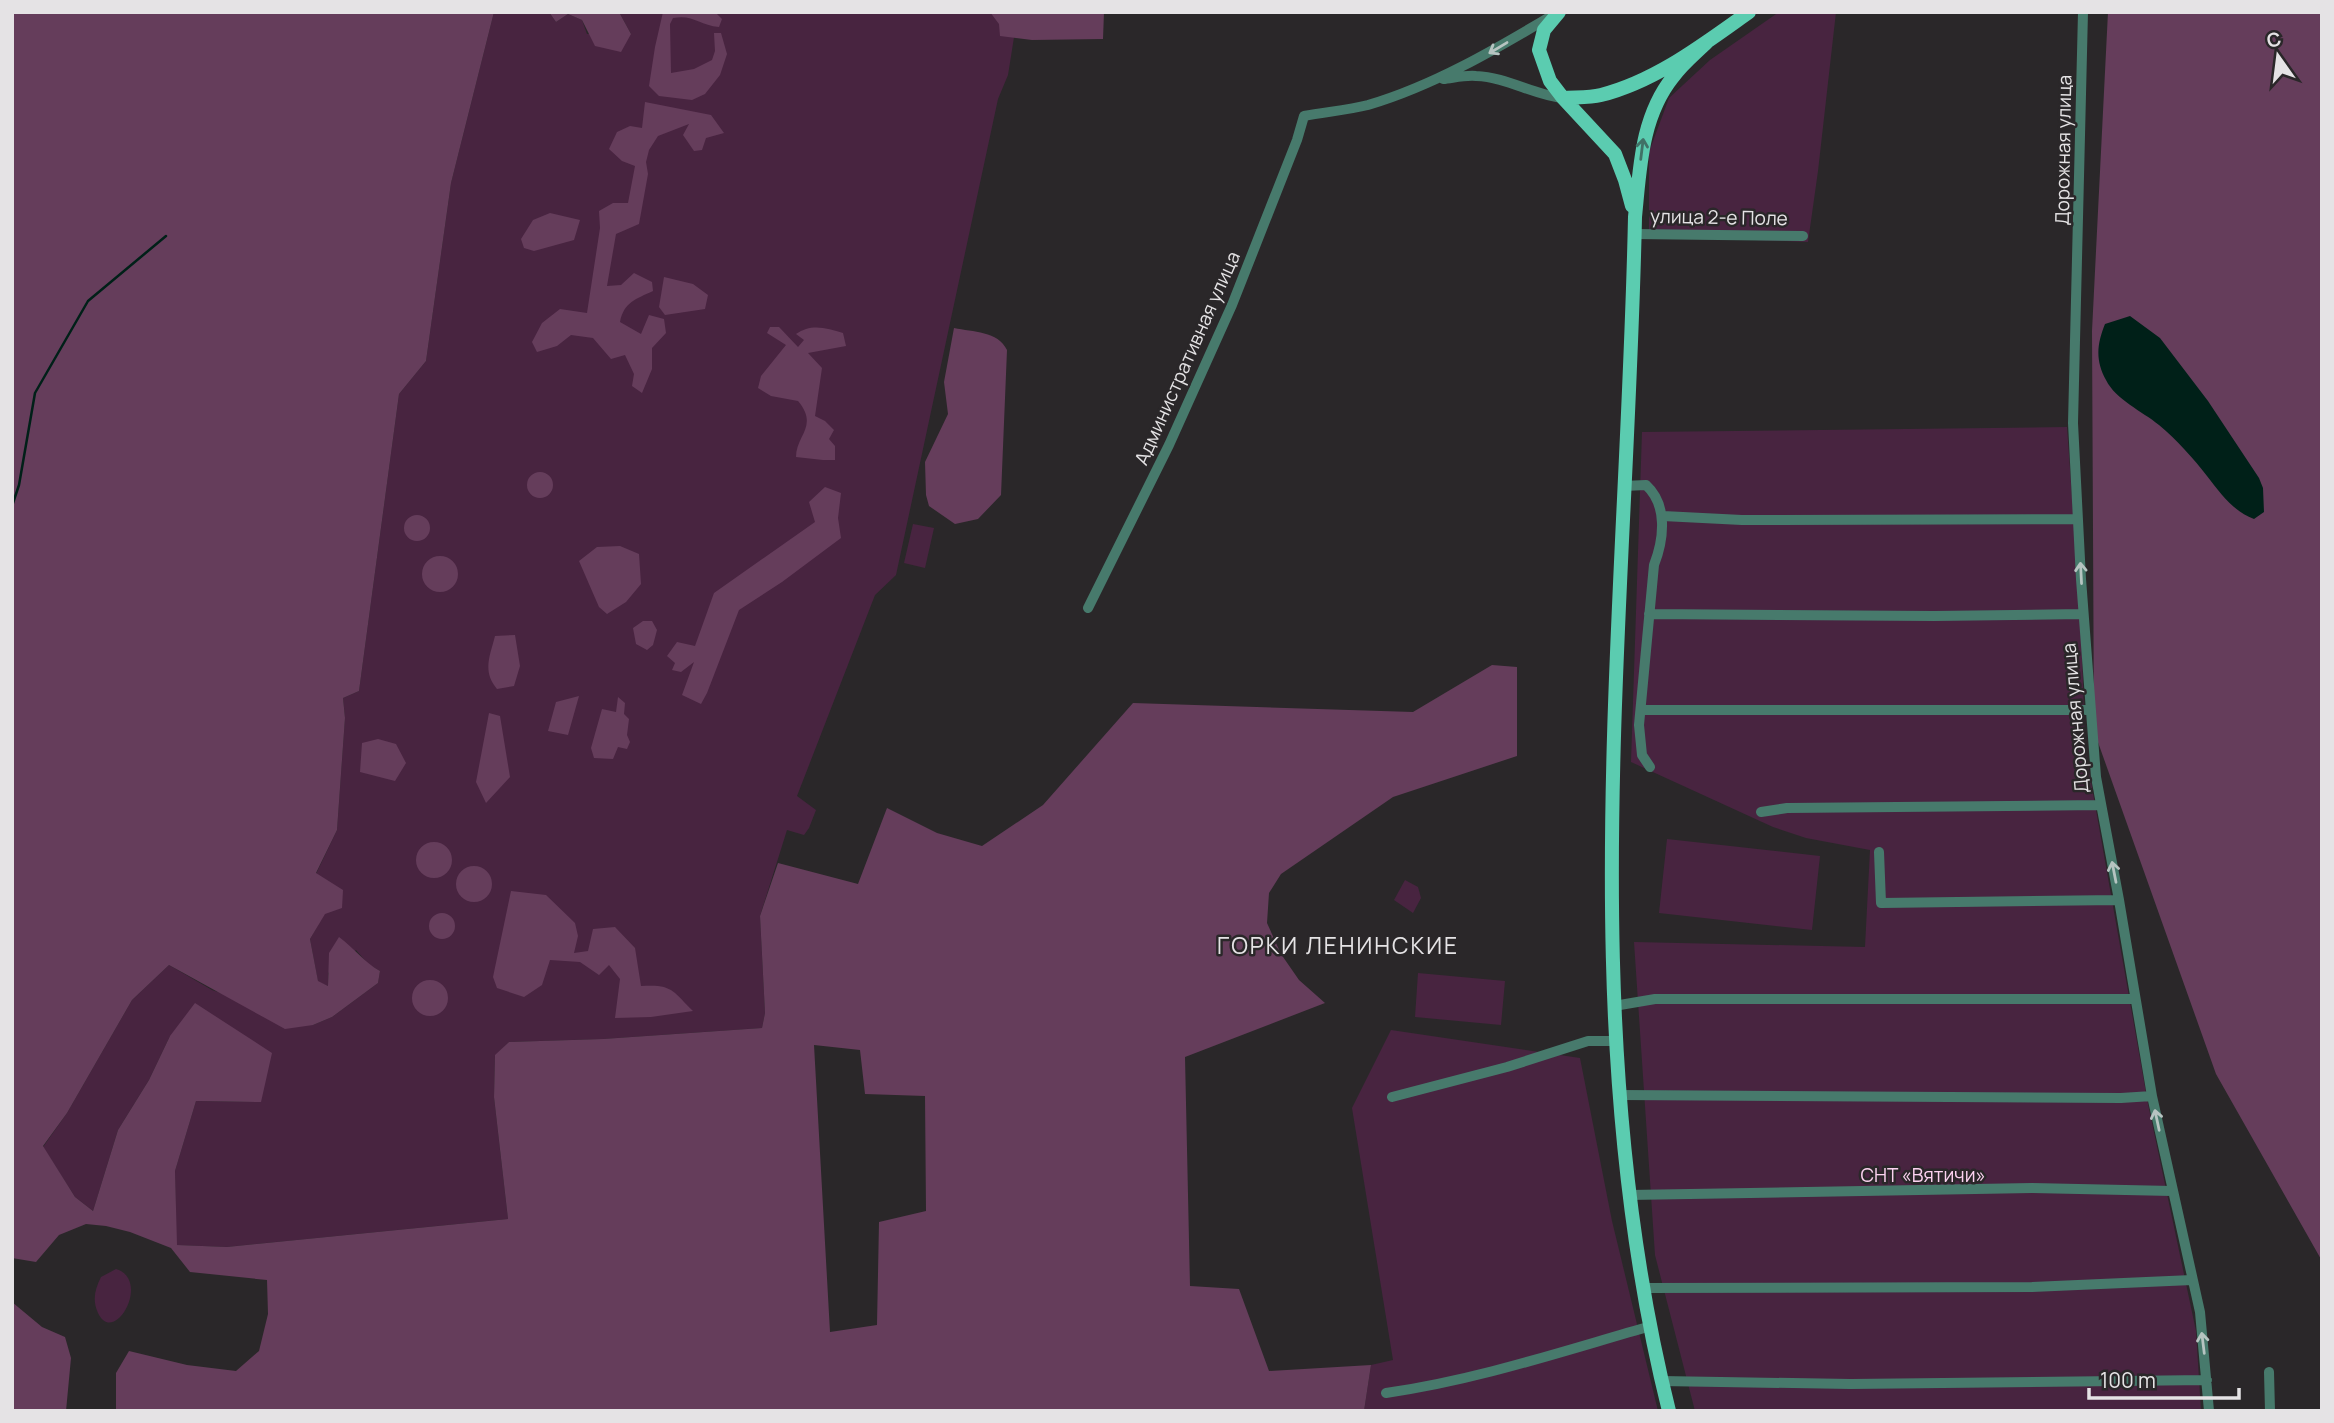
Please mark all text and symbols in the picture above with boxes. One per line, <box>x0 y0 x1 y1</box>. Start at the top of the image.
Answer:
north arrow <box>2243 21 2313 91</box>
text: С <box>2264 25 2284 54</box>
one-way arrow <box>1489 41 1509 55</box>
street label: Дорожная улица <box>2049 74 2077 226</box>
one-way arrow <box>1636 138 1649 161</box>
street label: улица 2-е Поле <box>1650 203 1788 231</box>
street label: Административная улица <box>1128 247 1246 469</box>
one-way arrow <box>2074 562 2087 585</box>
street label: Дорожная улица <box>2055 642 2095 794</box>
one-way arrow <box>2106 861 2120 884</box>
district label: ГОРКИ ЛЕНИНСКИЕ <box>1217 929 1459 961</box>
one-way arrow <box>2150 1109 2164 1132</box>
park label: СНТ «Вятичи» <box>1860 1162 1986 1188</box>
one-way arrow <box>2196 1332 2209 1355</box>
scale bar <box>2089 1356 2240 1400</box>
text: 100 m <box>2100 1366 2156 1394</box>

